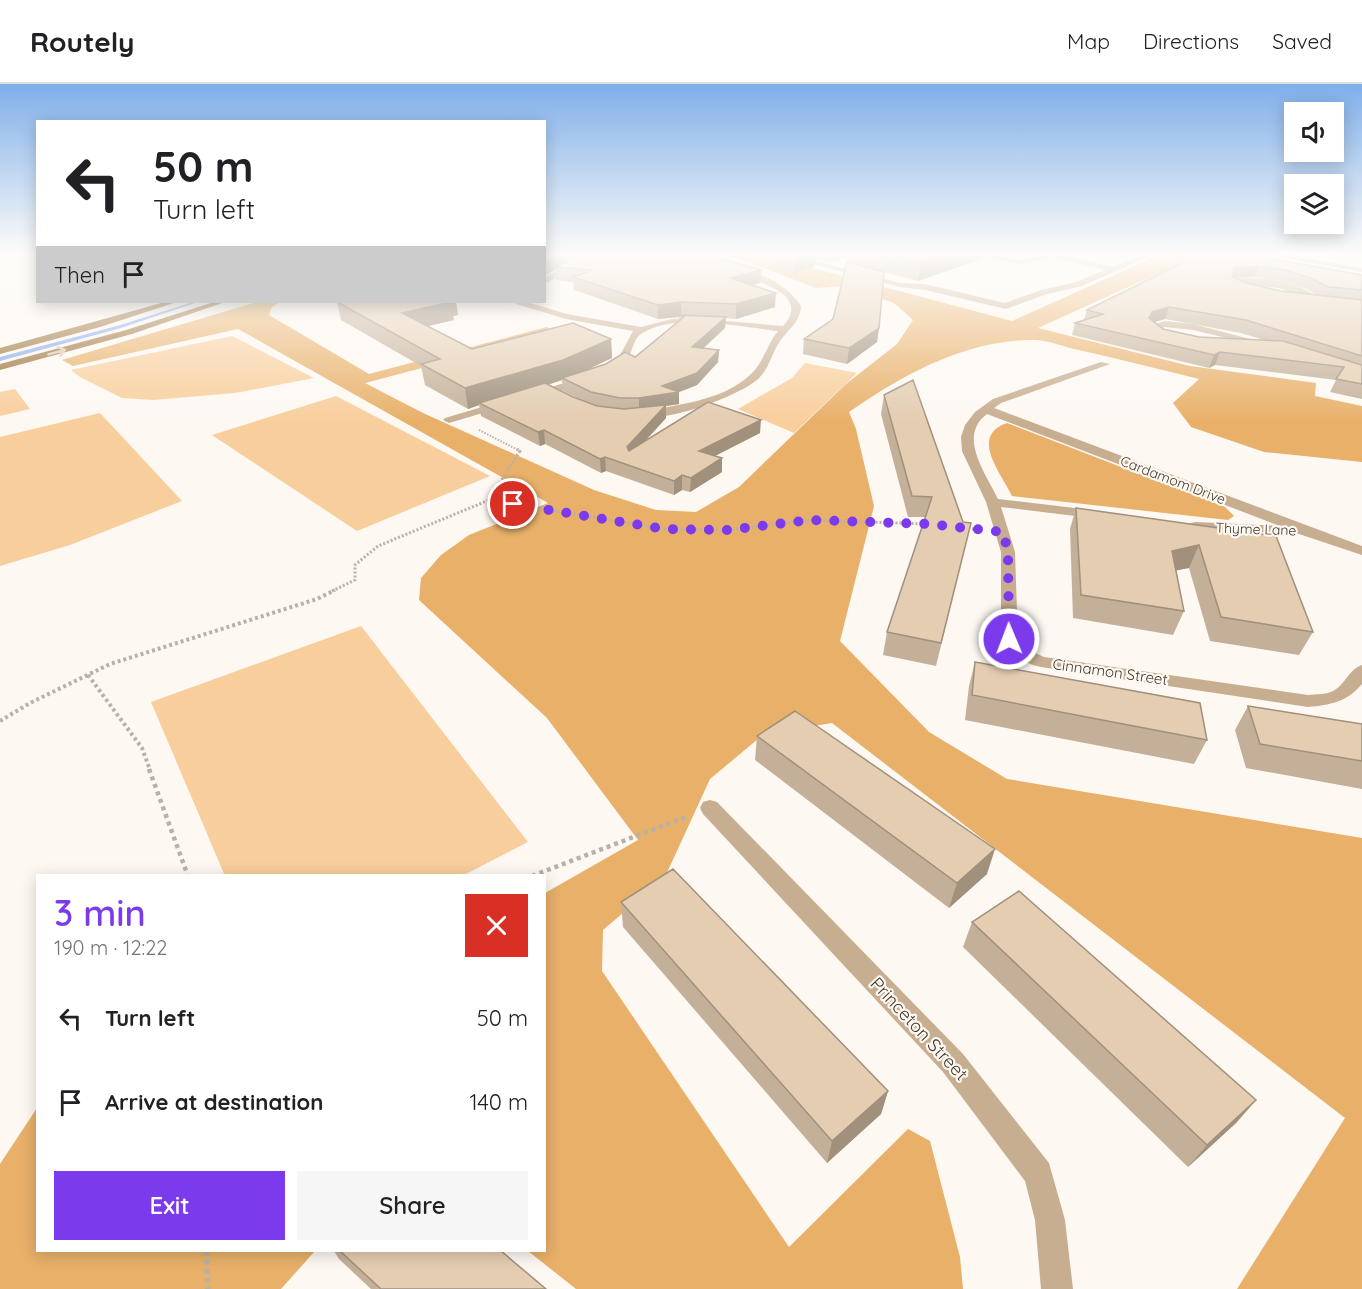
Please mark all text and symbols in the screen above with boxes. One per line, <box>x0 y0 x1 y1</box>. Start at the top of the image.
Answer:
text: Routely <box>30 24 134 59</box>
text: Map <box>1067 28 1110 54</box>
text: Directions <box>1143 28 1239 54</box>
text: Saved <box>1272 28 1332 54</box>
map controls <box>1284 102 1344 234</box>
button: sound <box>1284 102 1344 162</box>
text: 50 m <box>153 140 253 193</box>
icon: left <box>54 144 132 222</box>
button: layers <box>1284 174 1344 234</box>
text: Turn left <box>153 192 255 226</box>
icon: arrive <box>117 258 150 291</box>
text: Then <box>54 261 105 289</box>
one-way arrow <box>47 346 66 358</box>
street label: Cardamom Drive <box>1118 452 1228 508</box>
pin <box>487 478 538 529</box>
icon: arrive <box>496 487 529 520</box>
street label: Thyme Lane <box>1215 519 1297 539</box>
position arrow <box>977 607 1041 671</box>
street label: Cinnamon Street <box>1051 654 1169 689</box>
text: 3 min <box>54 890 146 935</box>
button: close <box>465 894 528 957</box>
text: 190 m · 12:22 <box>54 935 167 960</box>
street label: Princeton Street <box>866 972 973 1085</box>
icon: left <box>54 1002 87 1035</box>
text: Turn left <box>105 1004 195 1032</box>
text: 50 m <box>477 1004 528 1032</box>
icon: arrive <box>54 1086 87 1119</box>
text: Arrive at destination <box>105 1088 323 1116</box>
text: 140 m <box>469 1088 528 1116</box>
button: Exit <box>54 1171 285 1240</box>
button: Share <box>297 1171 528 1240</box>

